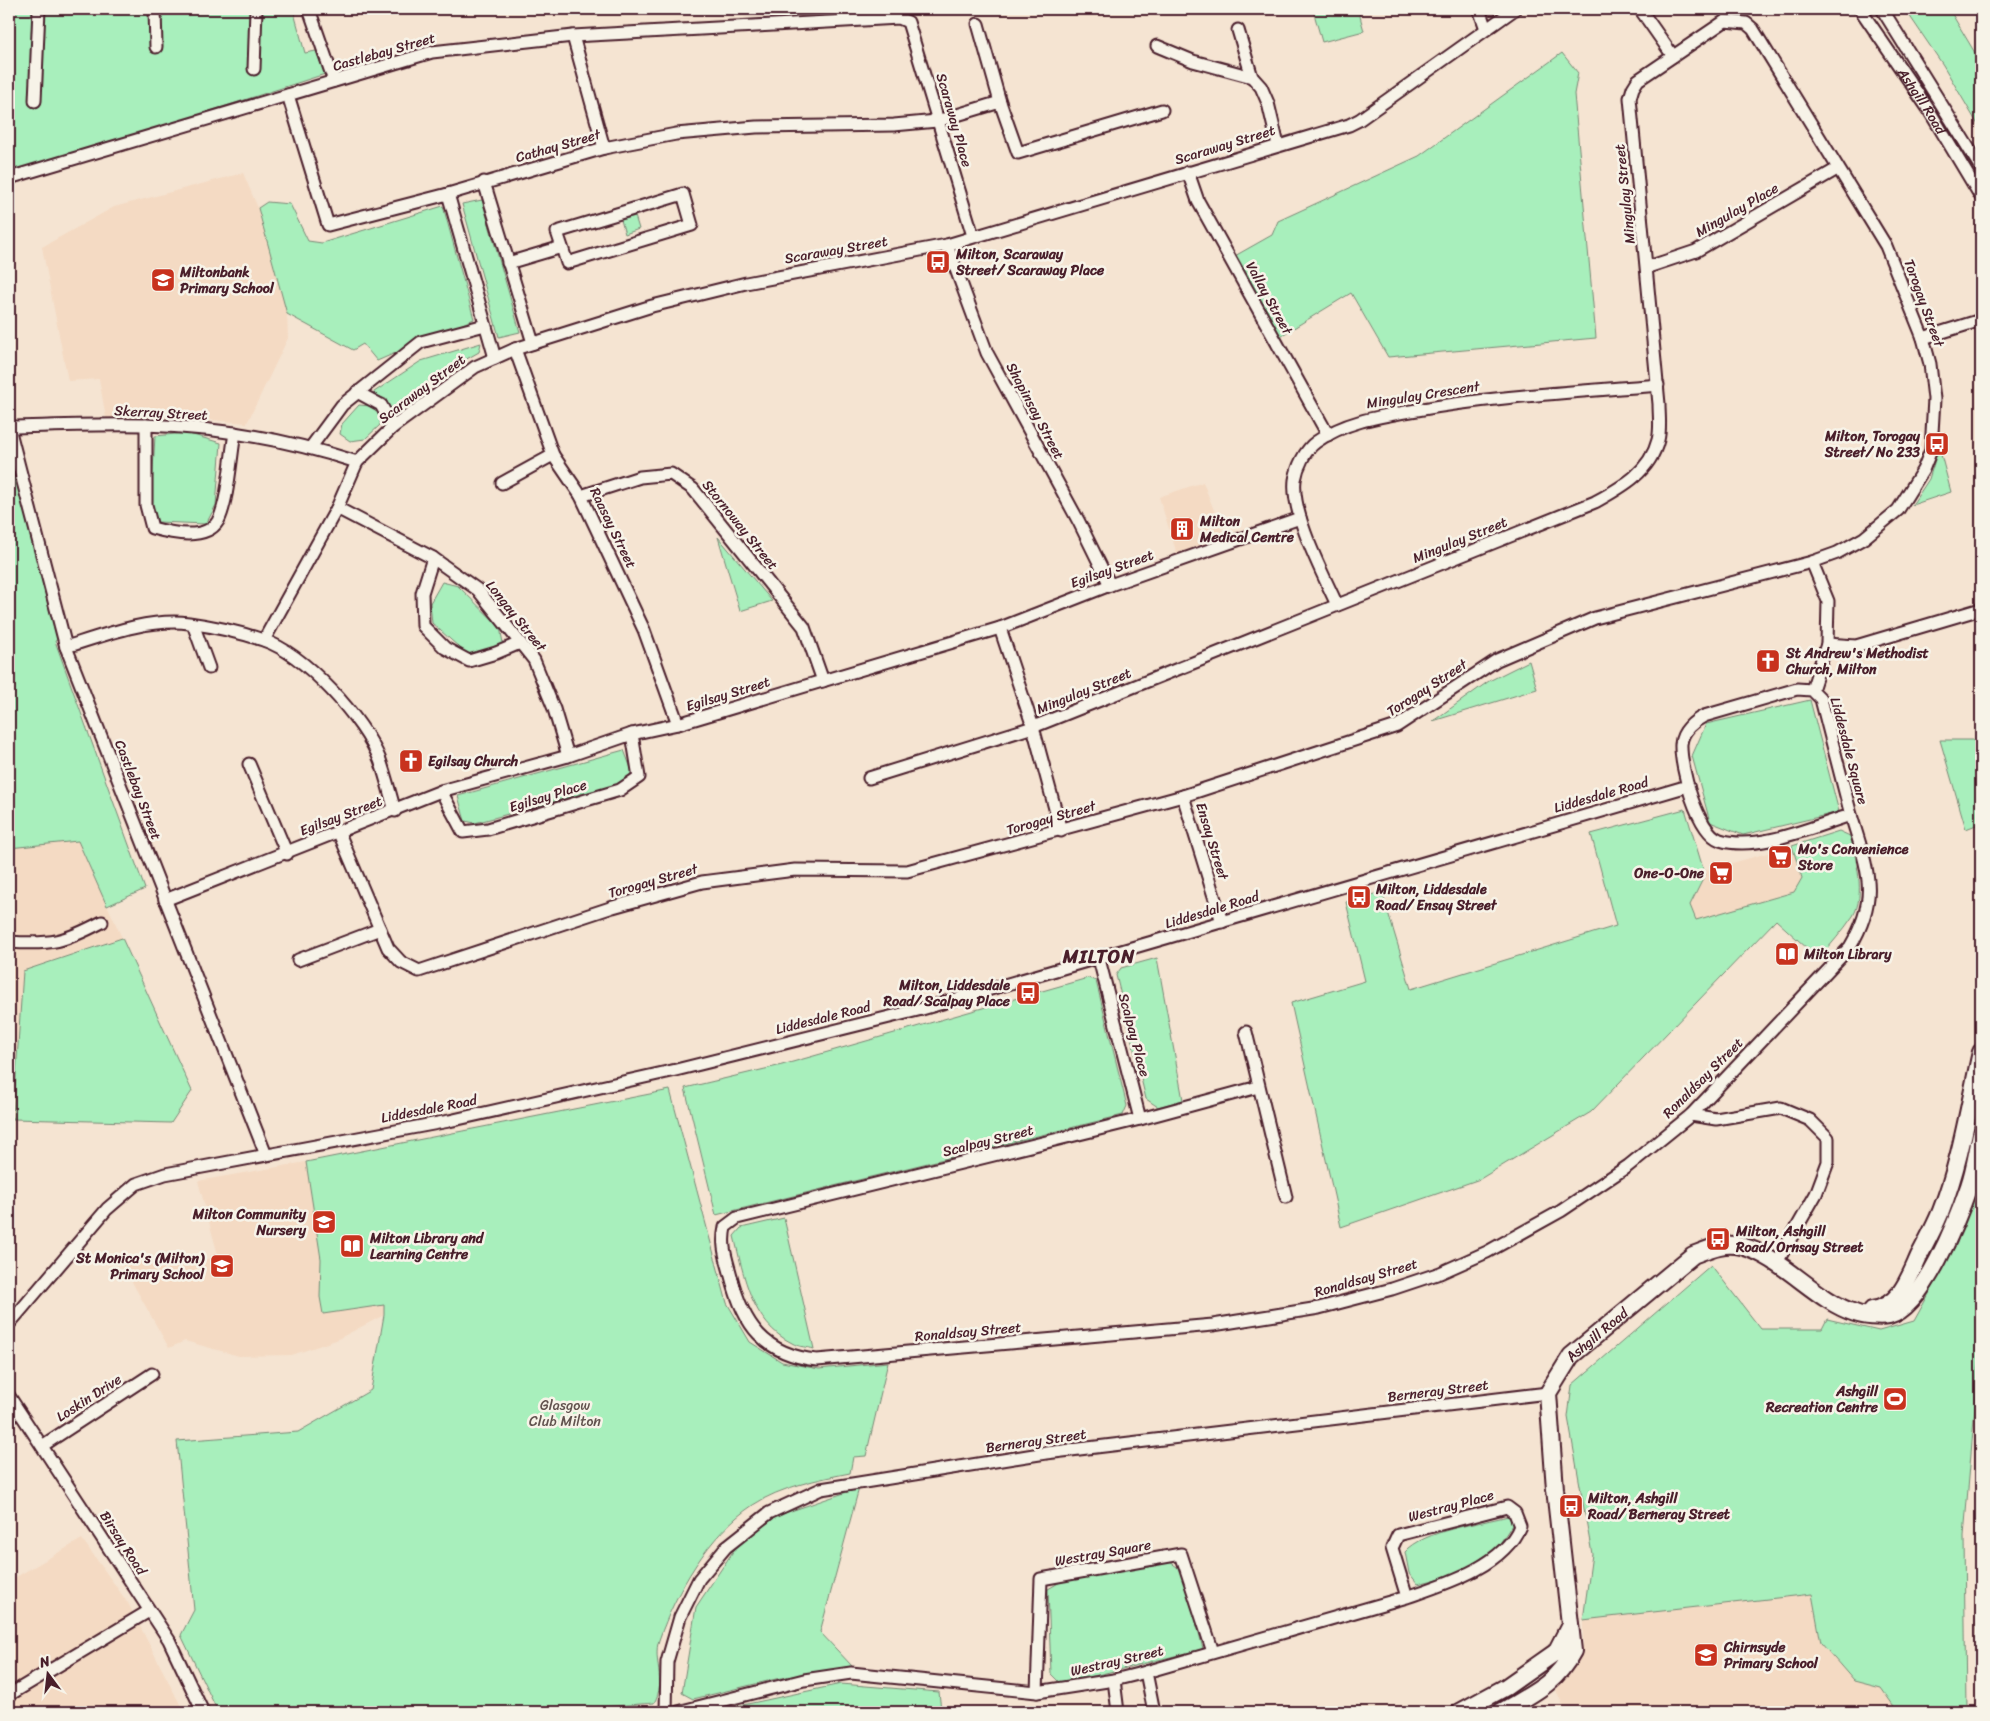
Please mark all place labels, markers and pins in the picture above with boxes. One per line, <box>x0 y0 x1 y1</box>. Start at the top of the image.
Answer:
place label: Milton, Scaraway Street/ Scaraway Place <box>955 242 1105 283</box>
bus stop icon: Milton, Scaraway Street/ Scaraway Place <box>925 249 951 275</box>
place label: Miltonbank Primary School <box>179 260 275 301</box>
school or university icon: Miltonbank Primary School <box>150 267 176 293</box>
place label: Milton, Torogay Street/ No 233 <box>1824 424 1921 465</box>
bus stop icon: Milton, Torogay Street/ No 233 <box>1924 431 1950 457</box>
place label: Milton Medical Centre <box>1199 509 1295 550</box>
building icon: Milton Medical Centre <box>1169 516 1195 542</box>
place label: St Andrew's Methodist Church, Milton <box>1785 641 1930 682</box>
church icon: St Andrew's Methodist Church, Milton <box>1755 648 1781 674</box>
church icon: Egilsay Church <box>398 748 424 774</box>
place label: Egilsay Church <box>428 749 519 774</box>
place label: Mo's Convenience Store <box>1797 837 1909 878</box>
supermarket icon: Mo's Convenience Store <box>1767 844 1793 870</box>
supermarket icon: One-O-One <box>1708 860 1734 886</box>
place label: One-O-One <box>1633 861 1705 886</box>
place label: Milton, Liddesdale Road/ Ensay Street <box>1375 877 1498 918</box>
bus stop icon: Milton, Liddesdale Road/ Ensay Street <box>1346 884 1372 910</box>
library icon: Milton Library <box>1774 941 1800 967</box>
place label: Milton Library <box>1803 942 1892 967</box>
place label: Milton, Liddesdale Road/ Scalpay Place <box>883 973 1011 1014</box>
bus stop icon: Milton, Liddesdale Road/ Scalpay Place <box>1015 980 1041 1006</box>
place label: Milton Community Nursery <box>192 1202 307 1243</box>
school or university icon: Milton Community Nursery <box>311 1209 337 1235</box>
place label: Milton, Ashgill Road/ Ornsay Street <box>1735 1219 1864 1260</box>
place label: Milton Library and Learning Centre <box>369 1226 485 1267</box>
bus stop icon: Milton, Ashgill Road/ Ornsay Street <box>1705 1226 1731 1252</box>
library icon: Milton Library and Learning Centre <box>339 1233 365 1259</box>
place label: St Monica's (Milton) Primary School <box>75 1246 205 1287</box>
school or university icon: St Monica's (Milton) Primary School <box>209 1253 235 1279</box>
place label: Ashgill Recreation Centre <box>1765 1379 1879 1420</box>
sports icon: Ashgill Recreation Centre <box>1882 1386 1908 1412</box>
place label: Milton, Ashgill Road/ Berneray Street <box>1587 1486 1731 1527</box>
bus stop icon: Milton, Ashgill Road/ Berneray Street <box>1558 1493 1584 1519</box>
place label: Chirnsyde Primary School <box>1723 1635 1819 1676</box>
school or university icon: Chirnsyde Primary School <box>1693 1642 1719 1668</box>

